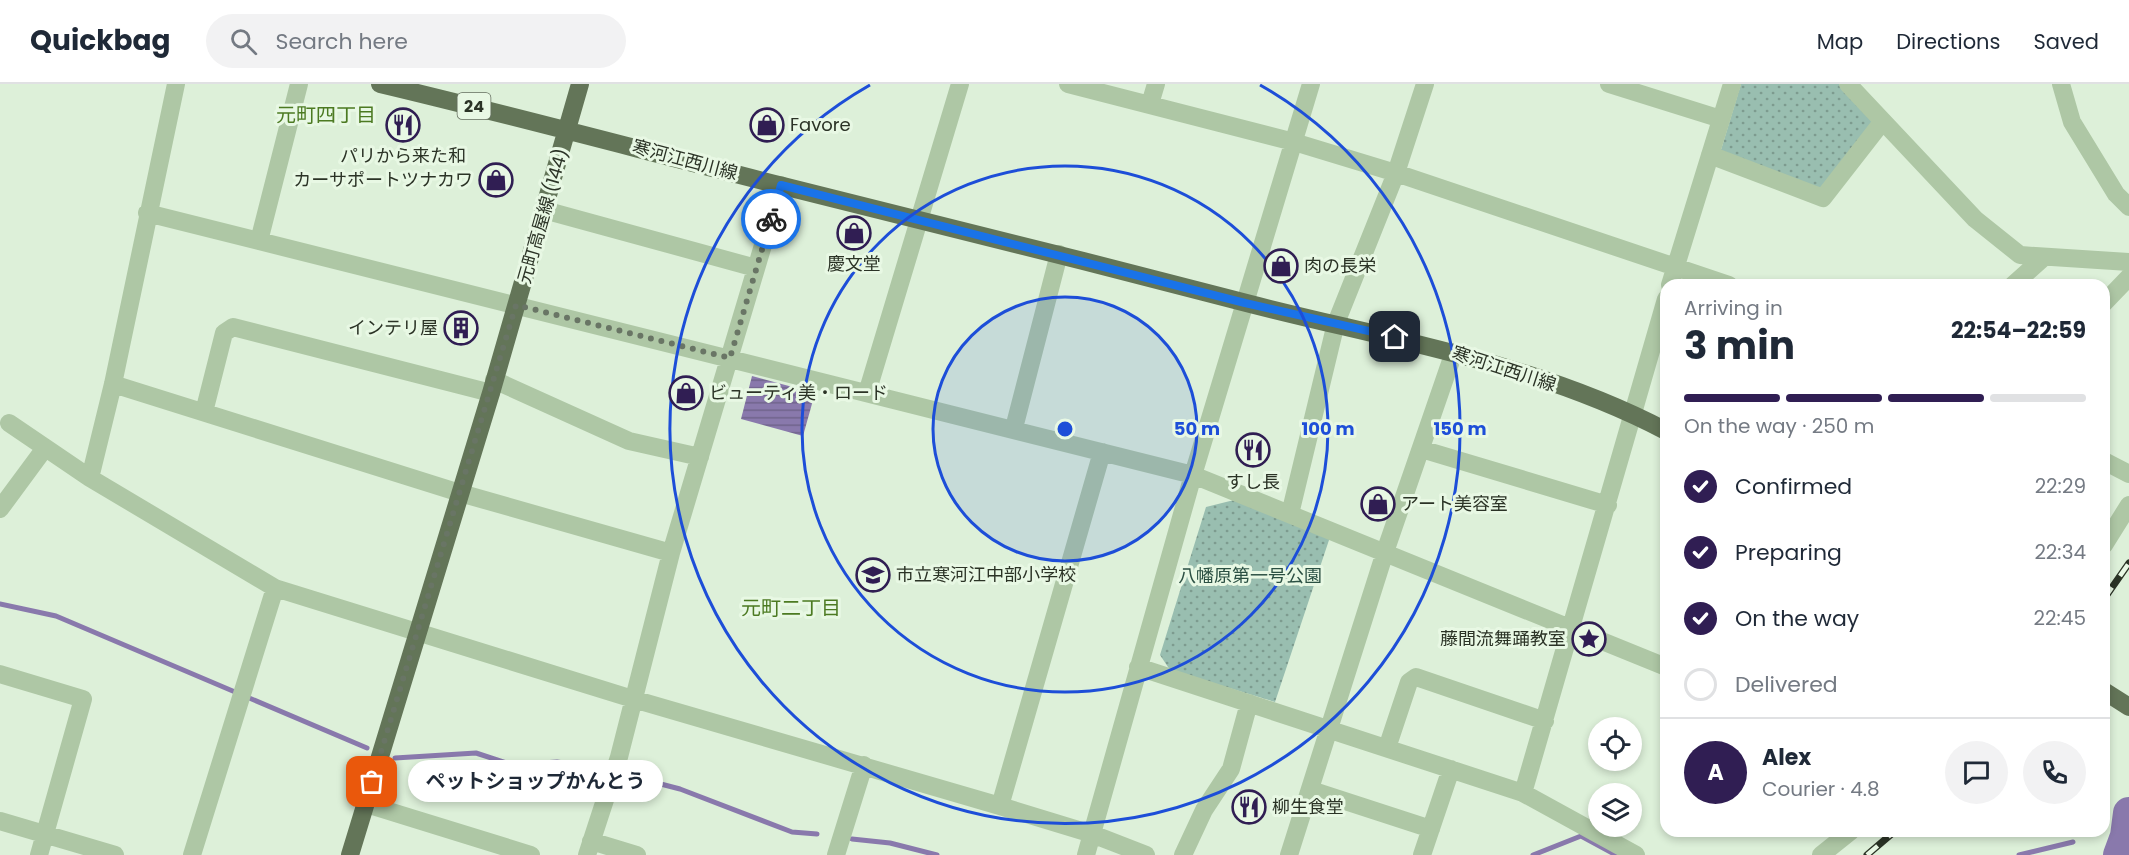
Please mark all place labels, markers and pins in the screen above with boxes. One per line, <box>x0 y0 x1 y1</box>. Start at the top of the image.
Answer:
restaurant icon: パリから来た和 <box>385 107 421 143</box>
shop icon: Favore <box>749 107 785 143</box>
place label: Favore <box>790 112 851 137</box>
place label: パリから来た和 <box>340 143 466 168</box>
shop icon: カーサポートツナカワ <box>478 162 514 198</box>
place label: カーサポートツナカワ <box>293 167 473 192</box>
shop icon: 慶文堂 <box>836 215 872 251</box>
shop icon: 肉の長栄 <box>1263 248 1299 284</box>
place label: 慶文堂 <box>827 251 881 276</box>
place label: 肉の長栄 <box>1304 253 1376 278</box>
building icon: インテリ屋 <box>443 310 479 346</box>
pin <box>1369 311 1420 362</box>
place label: インテリ屋 <box>348 315 438 340</box>
shop icon: ビューティ美・ロード <box>668 375 704 411</box>
place label: ビューティ美・ロード <box>709 380 888 405</box>
centre of rings <box>1055 419 1075 439</box>
restaurant icon: すし長 <box>1235 432 1271 468</box>
place label: すし長 <box>1226 469 1280 494</box>
shop icon: アート美容室 <box>1360 486 1396 522</box>
place label: アート美容室 <box>1401 491 1508 516</box>
school or university icon: 市立寒河江中部小学校 <box>855 557 891 593</box>
place label: 市立寒河江中部小学校 <box>896 562 1076 587</box>
place icon: 藤間流舞踊教室 <box>1571 621 1607 657</box>
place label: 藤間流舞踊教室 <box>1440 626 1566 651</box>
pin <box>346 756 397 807</box>
callout: ペットショップかんとう <box>408 761 663 803</box>
restaurant icon: 柳生食堂 <box>1231 789 1267 825</box>
place label: 柳生食堂 <box>1272 794 1344 819</box>

